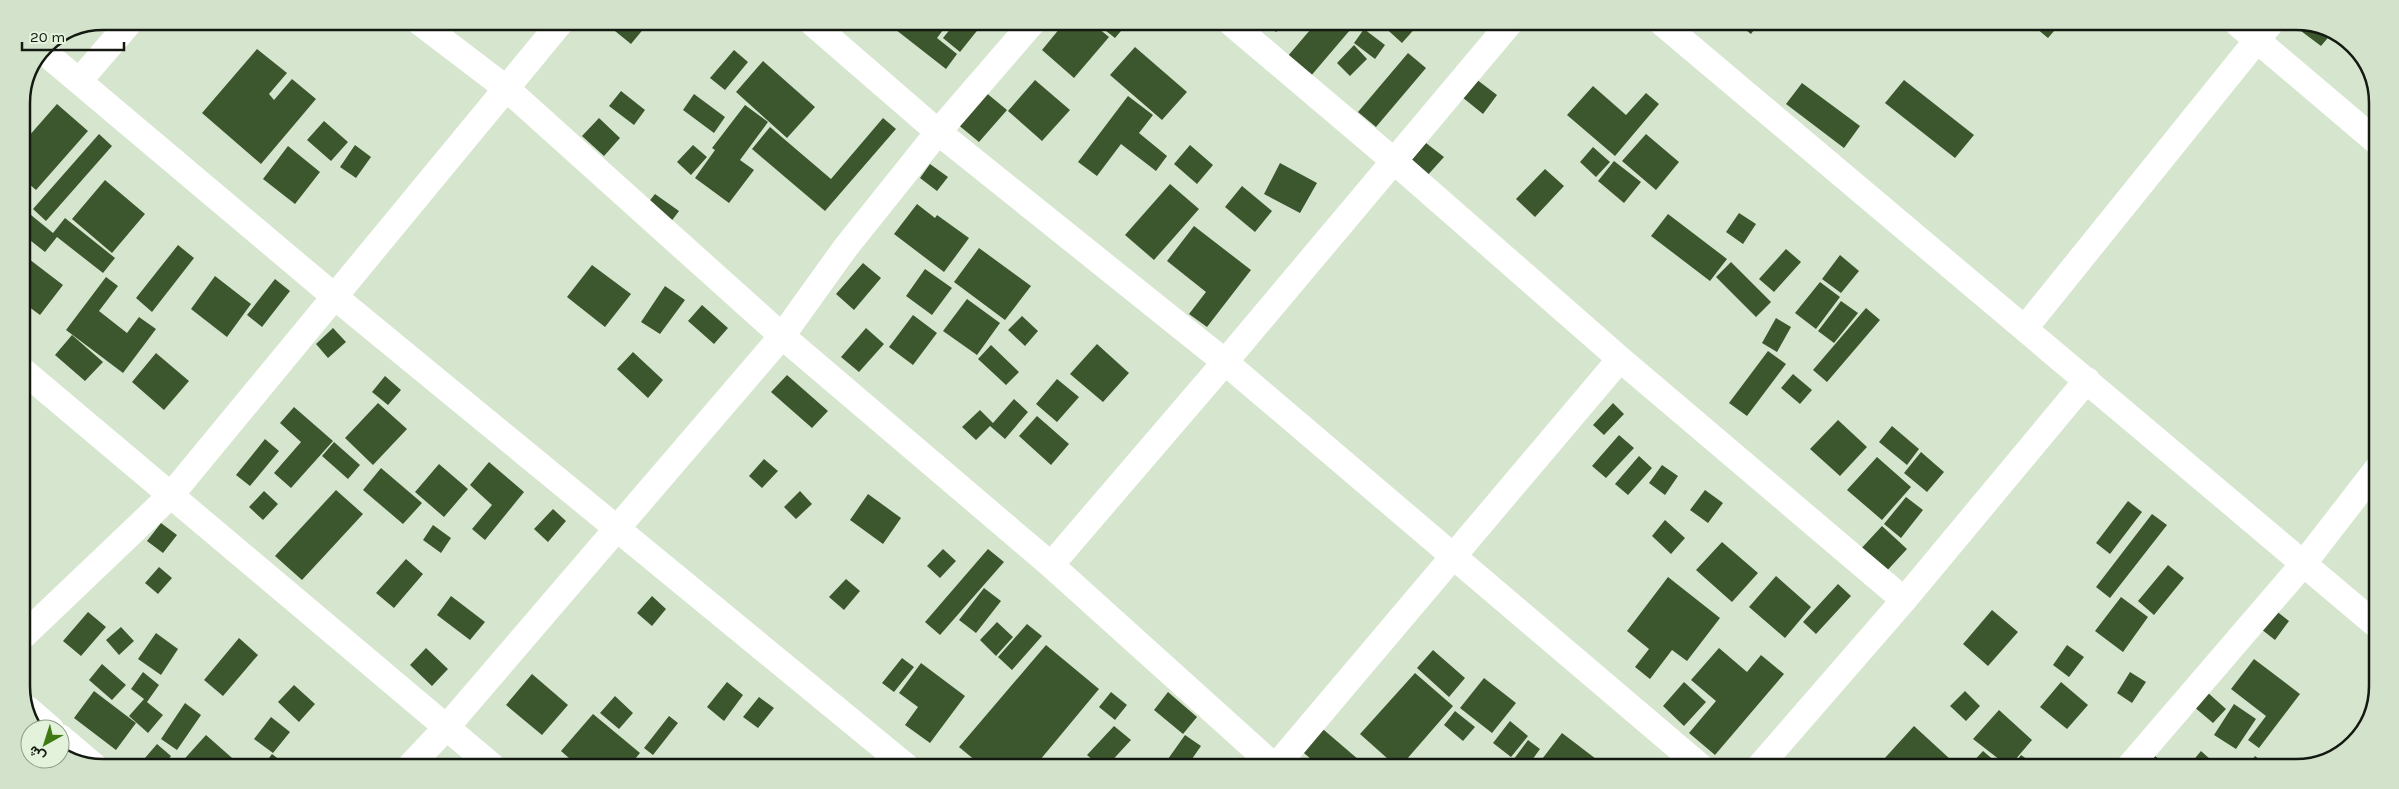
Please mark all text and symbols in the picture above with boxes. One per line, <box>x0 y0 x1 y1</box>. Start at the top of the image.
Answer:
scale bar <box>22 20 125 52</box>
text: 20 m <box>30 28 65 46</box>
north arrow <box>20 719 70 769</box>
text: ش <box>25 742 49 766</box>

